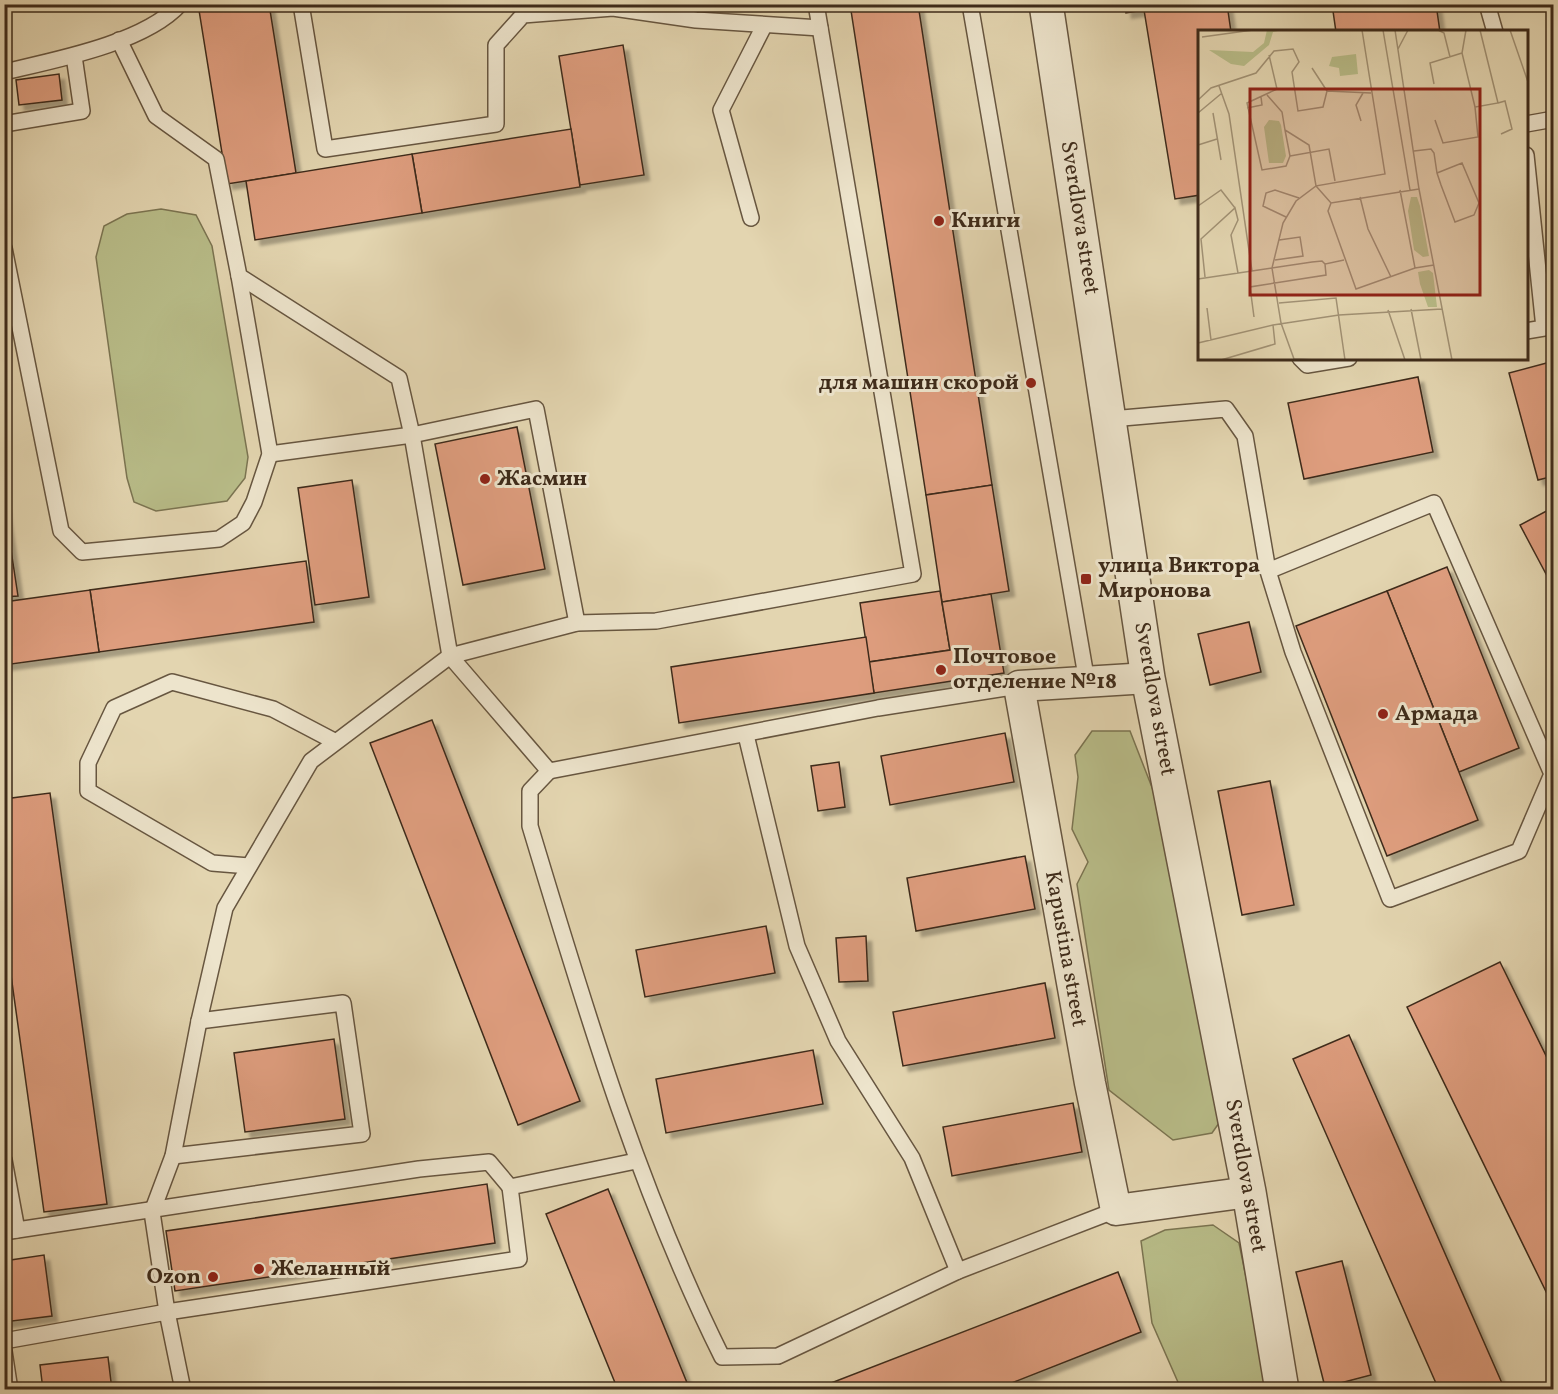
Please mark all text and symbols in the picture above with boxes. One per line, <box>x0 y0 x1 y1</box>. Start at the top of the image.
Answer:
inset map <box>1198 30 1528 360</box>
street label: Sverdlova street <box>1052 139 1107 298</box>
place label: Книги <box>951 206 1020 237</box>
marker: Книги <box>932 214 946 228</box>
place label: для машин скорой <box>819 368 1019 399</box>
marker: для машин скорой <box>1024 376 1038 390</box>
place label: Жасмин <box>497 464 587 495</box>
marker: Жасмин <box>478 472 492 486</box>
place label: улица Виктора Миронова <box>1098 551 1260 607</box>
marker: улица Виктора Миронова <box>1079 572 1093 586</box>
street label: Sverdlova street <box>1125 620 1183 779</box>
place label: Почтовое отделение №18 <box>953 642 1117 698</box>
marker: Почтовое отделение №18 <box>934 663 948 677</box>
place label: Армада <box>1395 699 1478 730</box>
marker: Армада <box>1376 707 1390 721</box>
street label: Kapustina street <box>1036 868 1094 1030</box>
street label: Sverdlova street <box>1216 1097 1274 1256</box>
place label: Желанный <box>271 1254 390 1285</box>
place label: Ozon <box>146 1262 201 1293</box>
marker: Желанный <box>252 1262 266 1276</box>
marker: Ozon <box>206 1270 220 1284</box>

